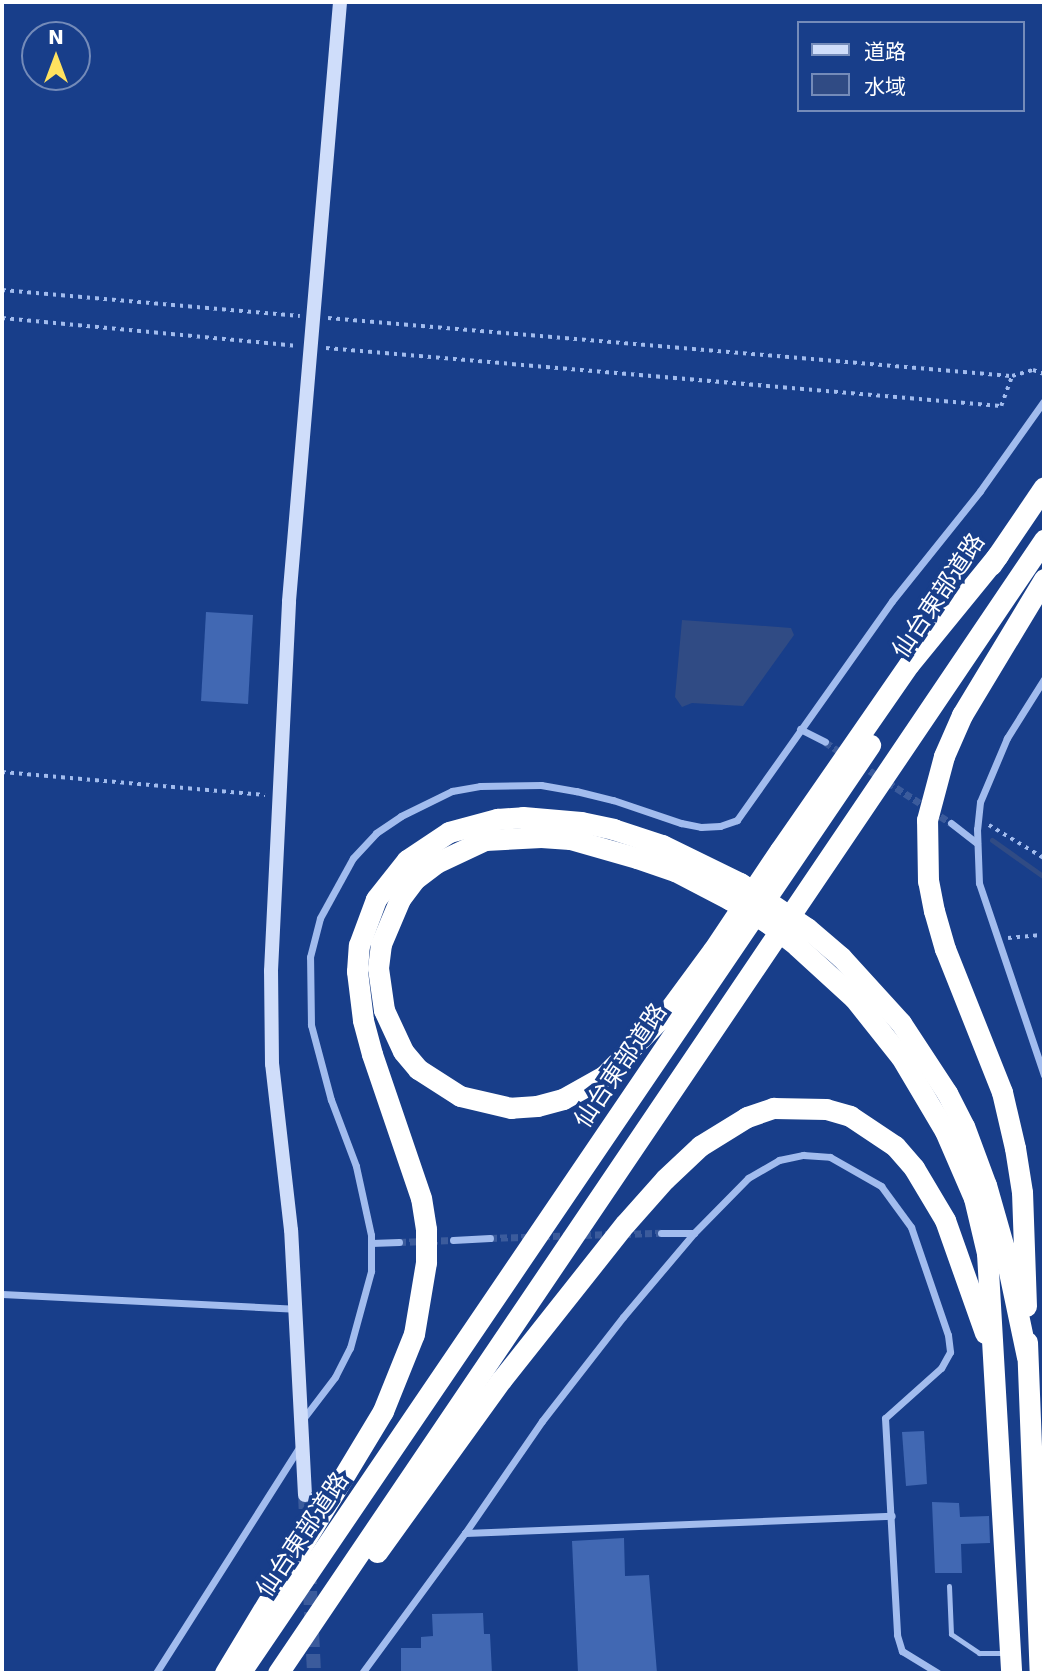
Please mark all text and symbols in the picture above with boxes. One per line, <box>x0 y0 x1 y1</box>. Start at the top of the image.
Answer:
north arrow <box>21 21 91 91</box>
legend <box>797 21 1025 112</box>
text: N <box>48 26 64 48</box>
text: 道路 <box>864 40 906 64</box>
text: 水域 <box>864 75 906 99</box>
street label: 仙台東部道路 <box>887 528 991 664</box>
street label: 仙台東部道路 <box>569 998 673 1134</box>
street label: 仙台東部道路 <box>251 1467 355 1603</box>

